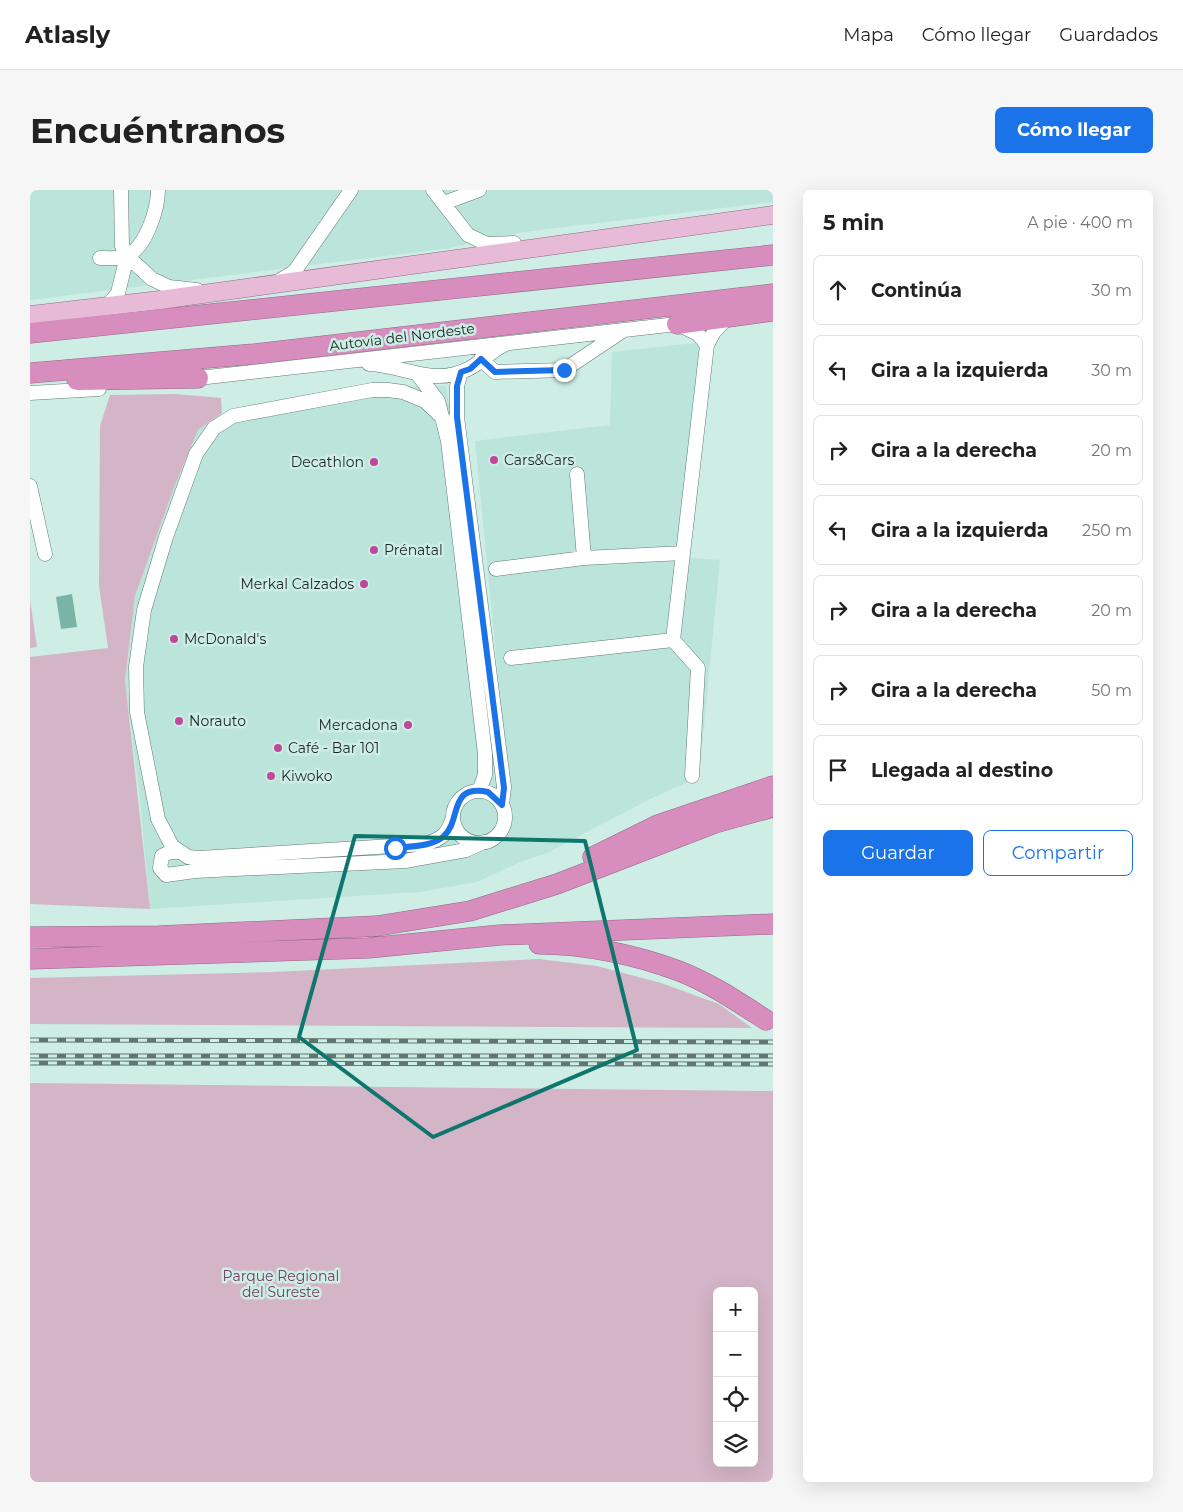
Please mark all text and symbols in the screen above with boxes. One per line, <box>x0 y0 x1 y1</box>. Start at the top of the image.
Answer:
text: Atlasly <box>25 20 110 49</box>
text: Mapa <box>843 24 894 46</box>
text: Cómo llegar <box>922 24 1031 46</box>
text: Guardados <box>1059 24 1158 46</box>
button: Cómo llegar <box>995 107 1153 153</box>
text: Encuéntranos <box>30 109 285 152</box>
text: 5 min <box>823 210 884 235</box>
text: A pie · 400 m <box>1027 213 1133 232</box>
icon: ahead <box>824 276 852 304</box>
text: Continúa <box>871 279 962 302</box>
text: 30 m <box>1091 281 1132 300</box>
street label: Autovía del Nordeste <box>328 319 476 355</box>
icon: left <box>824 356 852 384</box>
route end <box>553 359 576 382</box>
text: Gira a la izquierda <box>871 359 1049 382</box>
text: 30 m <box>1091 361 1132 380</box>
icon: right <box>824 436 852 464</box>
text: Gira a la derecha <box>871 439 1037 462</box>
text: 20 m <box>1091 441 1132 460</box>
place label: Cars&Cars <box>504 451 575 469</box>
place label: Decathlon <box>291 453 364 471</box>
marker: Cars&Cars <box>488 454 500 466</box>
marker: Decathlon <box>368 456 380 468</box>
icon: left <box>824 516 852 544</box>
text: Gira a la izquierda <box>871 519 1049 542</box>
text: 250 m <box>1082 521 1132 540</box>
place label: Prénatal <box>384 541 443 559</box>
marker: Prénatal <box>368 544 380 556</box>
place label: Merkal Calzados <box>240 575 354 593</box>
marker: Merkal Calzados <box>358 578 370 590</box>
icon: right <box>824 596 852 624</box>
text: Gira a la derecha <box>871 599 1037 622</box>
text: 20 m <box>1091 601 1132 620</box>
place label: McDonald's <box>184 630 266 648</box>
marker: McDonald's <box>168 633 180 645</box>
icon: right <box>824 676 852 704</box>
text: Gira a la derecha <box>871 679 1037 702</box>
text: 50 m <box>1091 681 1132 700</box>
place label: Norauto <box>189 712 246 730</box>
marker: Norauto <box>173 715 185 727</box>
place label: Mercadona <box>319 716 398 734</box>
marker: Mercadona <box>402 719 414 731</box>
place label: Café - Bar 101 <box>288 739 379 757</box>
marker: Café - Bar 101 <box>272 742 284 754</box>
icon: arrive <box>824 756 852 784</box>
text: Llegada al destino <box>871 759 1053 782</box>
place label: Kiwoko <box>281 767 333 785</box>
marker: Kiwoko <box>265 770 277 782</box>
button: Guardar <box>823 830 973 876</box>
button: Compartir <box>983 830 1133 876</box>
route start <box>384 837 407 860</box>
park label: Parque Regional del Sureste <box>223 1267 339 1301</box>
map controls <box>713 1287 758 1467</box>
button: + <box>713 1287 758 1332</box>
button: − <box>713 1332 758 1377</box>
button: locate <box>713 1377 758 1422</box>
button: layers <box>713 1422 758 1467</box>

